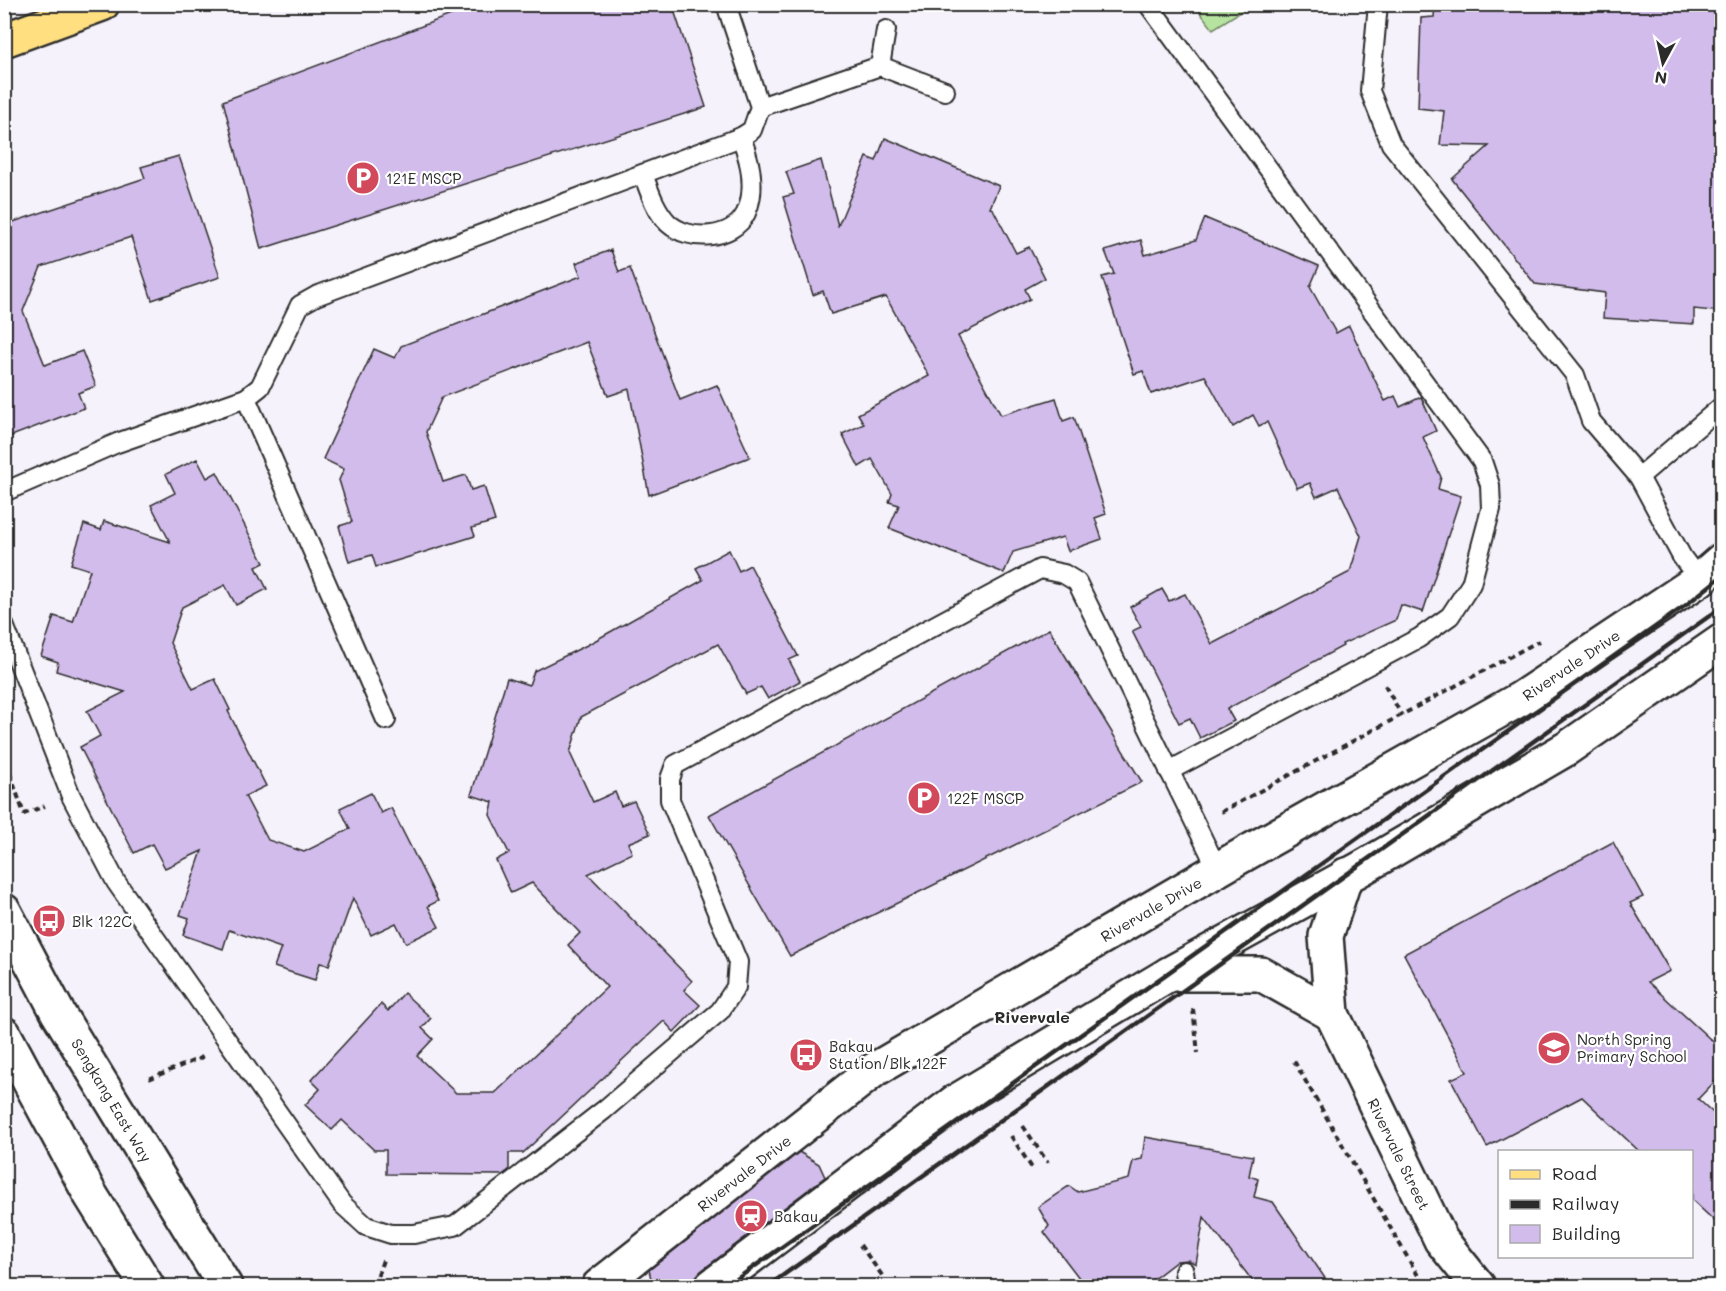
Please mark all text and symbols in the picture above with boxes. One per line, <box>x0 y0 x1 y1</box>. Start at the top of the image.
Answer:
north arrow <box>1633 33 1693 93</box>
text: N <box>1653 67 1668 90</box>
parking icon: 121E MSCP <box>345 160 381 196</box>
place label: 121E MSCP <box>386 168 461 188</box>
street label: Rivervale Drive <box>1518 625 1624 705</box>
parking icon: 122F MSCP <box>906 780 942 816</box>
place label: 122F MSCP <box>947 788 1024 808</box>
street label: Rivervale Drive <box>1097 872 1205 946</box>
bus stop icon: Blk 122C <box>31 903 67 939</box>
place label: Blk 122C <box>72 911 132 931</box>
district label: Rivervale <box>994 1006 1070 1027</box>
place label: North Spring Primary School <box>1577 1029 1687 1066</box>
school or university icon: North Spring Primary School <box>1536 1030 1572 1066</box>
street label: Sengkang East Way <box>67 1034 157 1166</box>
place label: Bakau Station/Blk 122F <box>829 1036 947 1073</box>
bus stop icon: Bakau Station/Blk 122F <box>788 1037 824 1073</box>
street label: Rivervale Street <box>1363 1095 1435 1213</box>
street label: Rivervale Drive <box>693 1130 795 1216</box>
legend <box>1498 1150 1693 1258</box>
text: Road <box>1552 1161 1597 1185</box>
text: Railway <box>1552 1191 1619 1215</box>
station icon: Bakau <box>733 1198 769 1234</box>
place label: Bakau <box>774 1206 818 1226</box>
text: Building <box>1552 1221 1620 1245</box>

